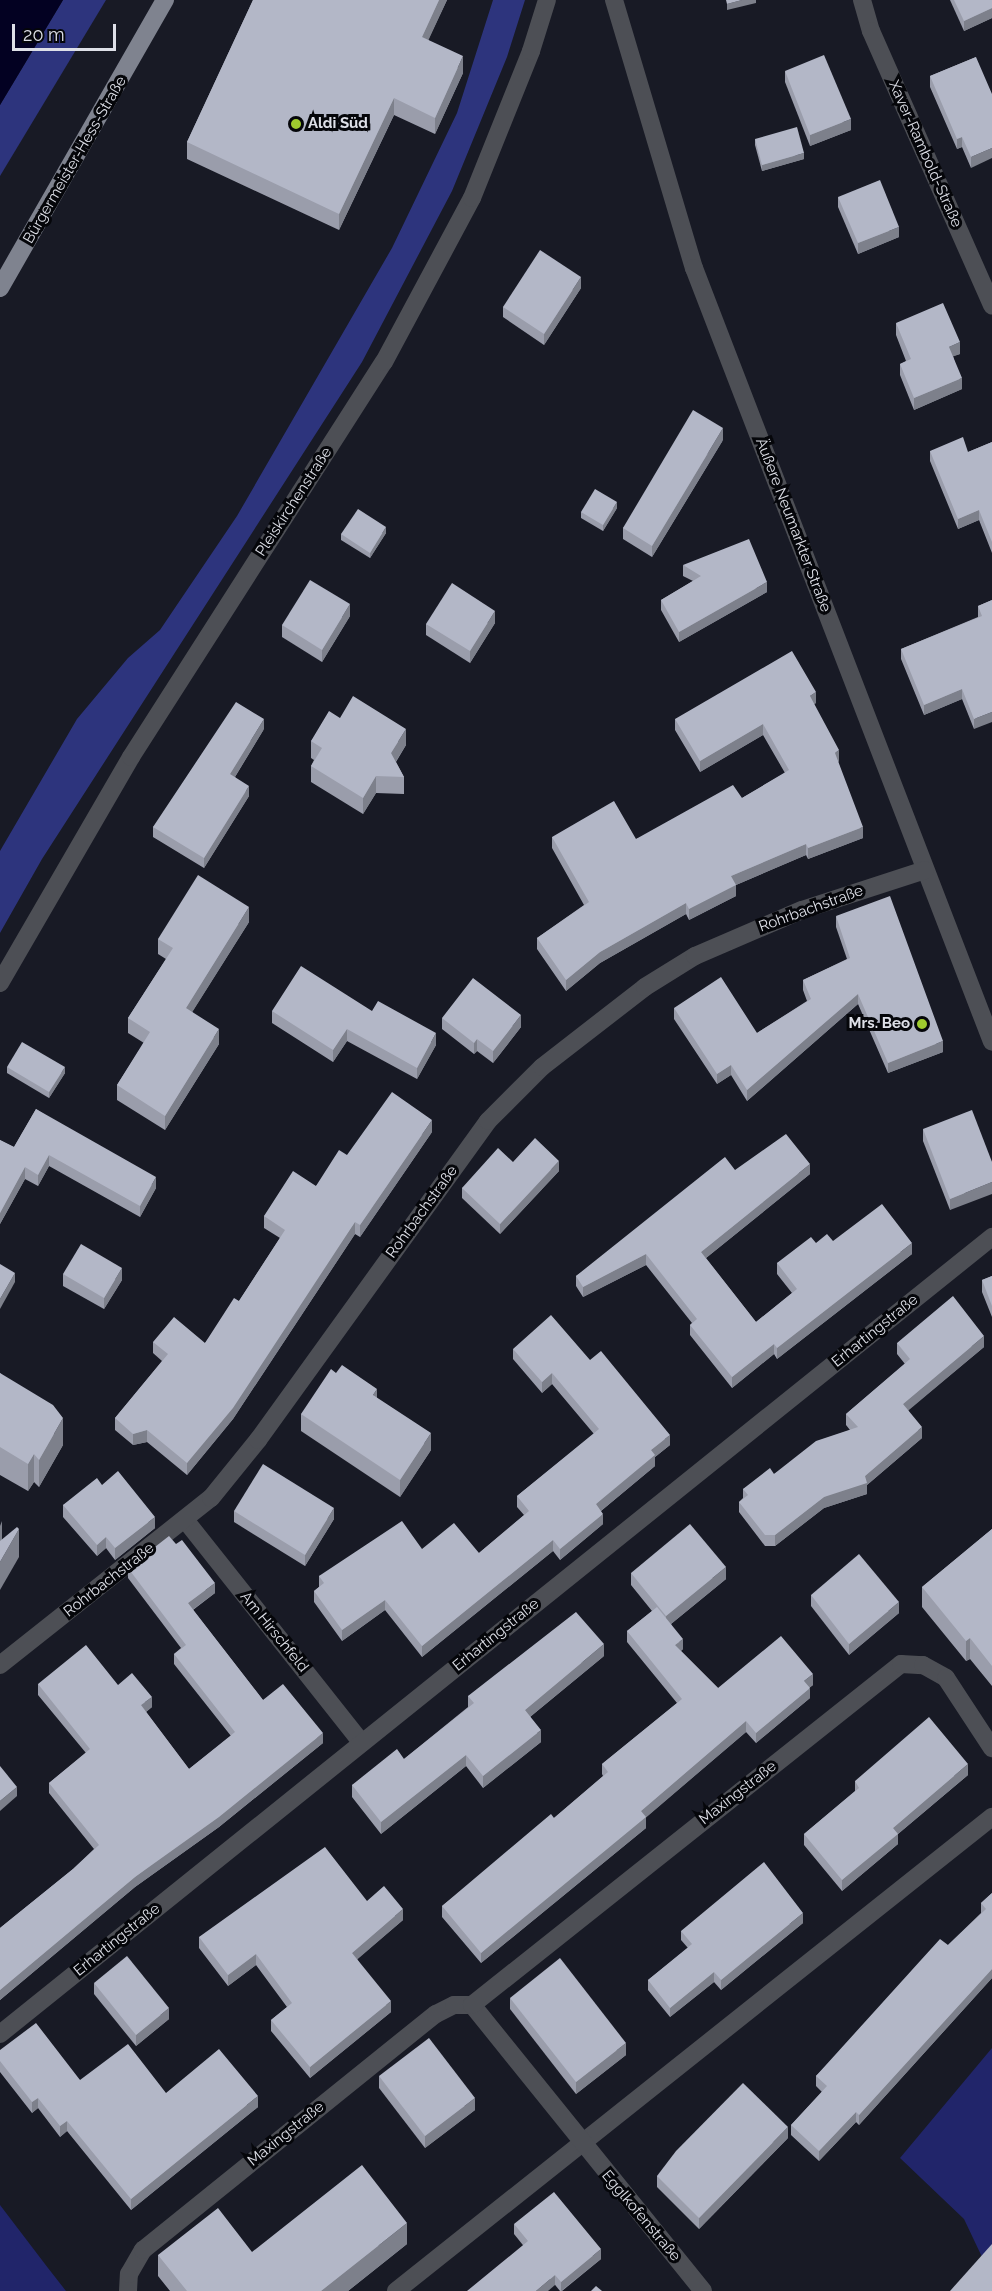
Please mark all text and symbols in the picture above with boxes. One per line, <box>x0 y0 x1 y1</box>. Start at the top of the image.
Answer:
scale bar <box>15 12 118 50</box>
text: 20 m <box>23 24 65 45</box>
street label: Bürgermeister-Hess-Straße <box>20 73 130 247</box>
street label: Xaver-Rambold-Straße <box>884 78 966 230</box>
place label: Aldi Süd <box>308 115 368 133</box>
marker: Aldi Süd <box>289 117 303 131</box>
street label: Äußere Neumarkter Straße <box>751 435 835 615</box>
street label: Pleiskirchenstraße <box>252 444 336 560</box>
street label: Rohrbachstraße <box>756 882 866 936</box>
place label: Mrs. Beo <box>849 1015 910 1033</box>
marker: Mrs. Beo <box>915 1017 929 1031</box>
street label: Rohrbachstraße <box>382 1162 462 1262</box>
street label: Erhartingstraße <box>828 1291 922 1371</box>
street label: Rohrbachstraße <box>60 1539 158 1621</box>
street label: Am Hirschfeld <box>236 1588 312 1676</box>
street label: Erhartingstraße <box>449 1595 543 1675</box>
street label: Maxingstraße <box>696 1757 780 1829</box>
street label: Erhartingstraße <box>70 1900 164 1980</box>
street label: Maxingstraße <box>244 2098 328 2170</box>
street label: Egglkofenstraße <box>598 2167 684 2265</box>

